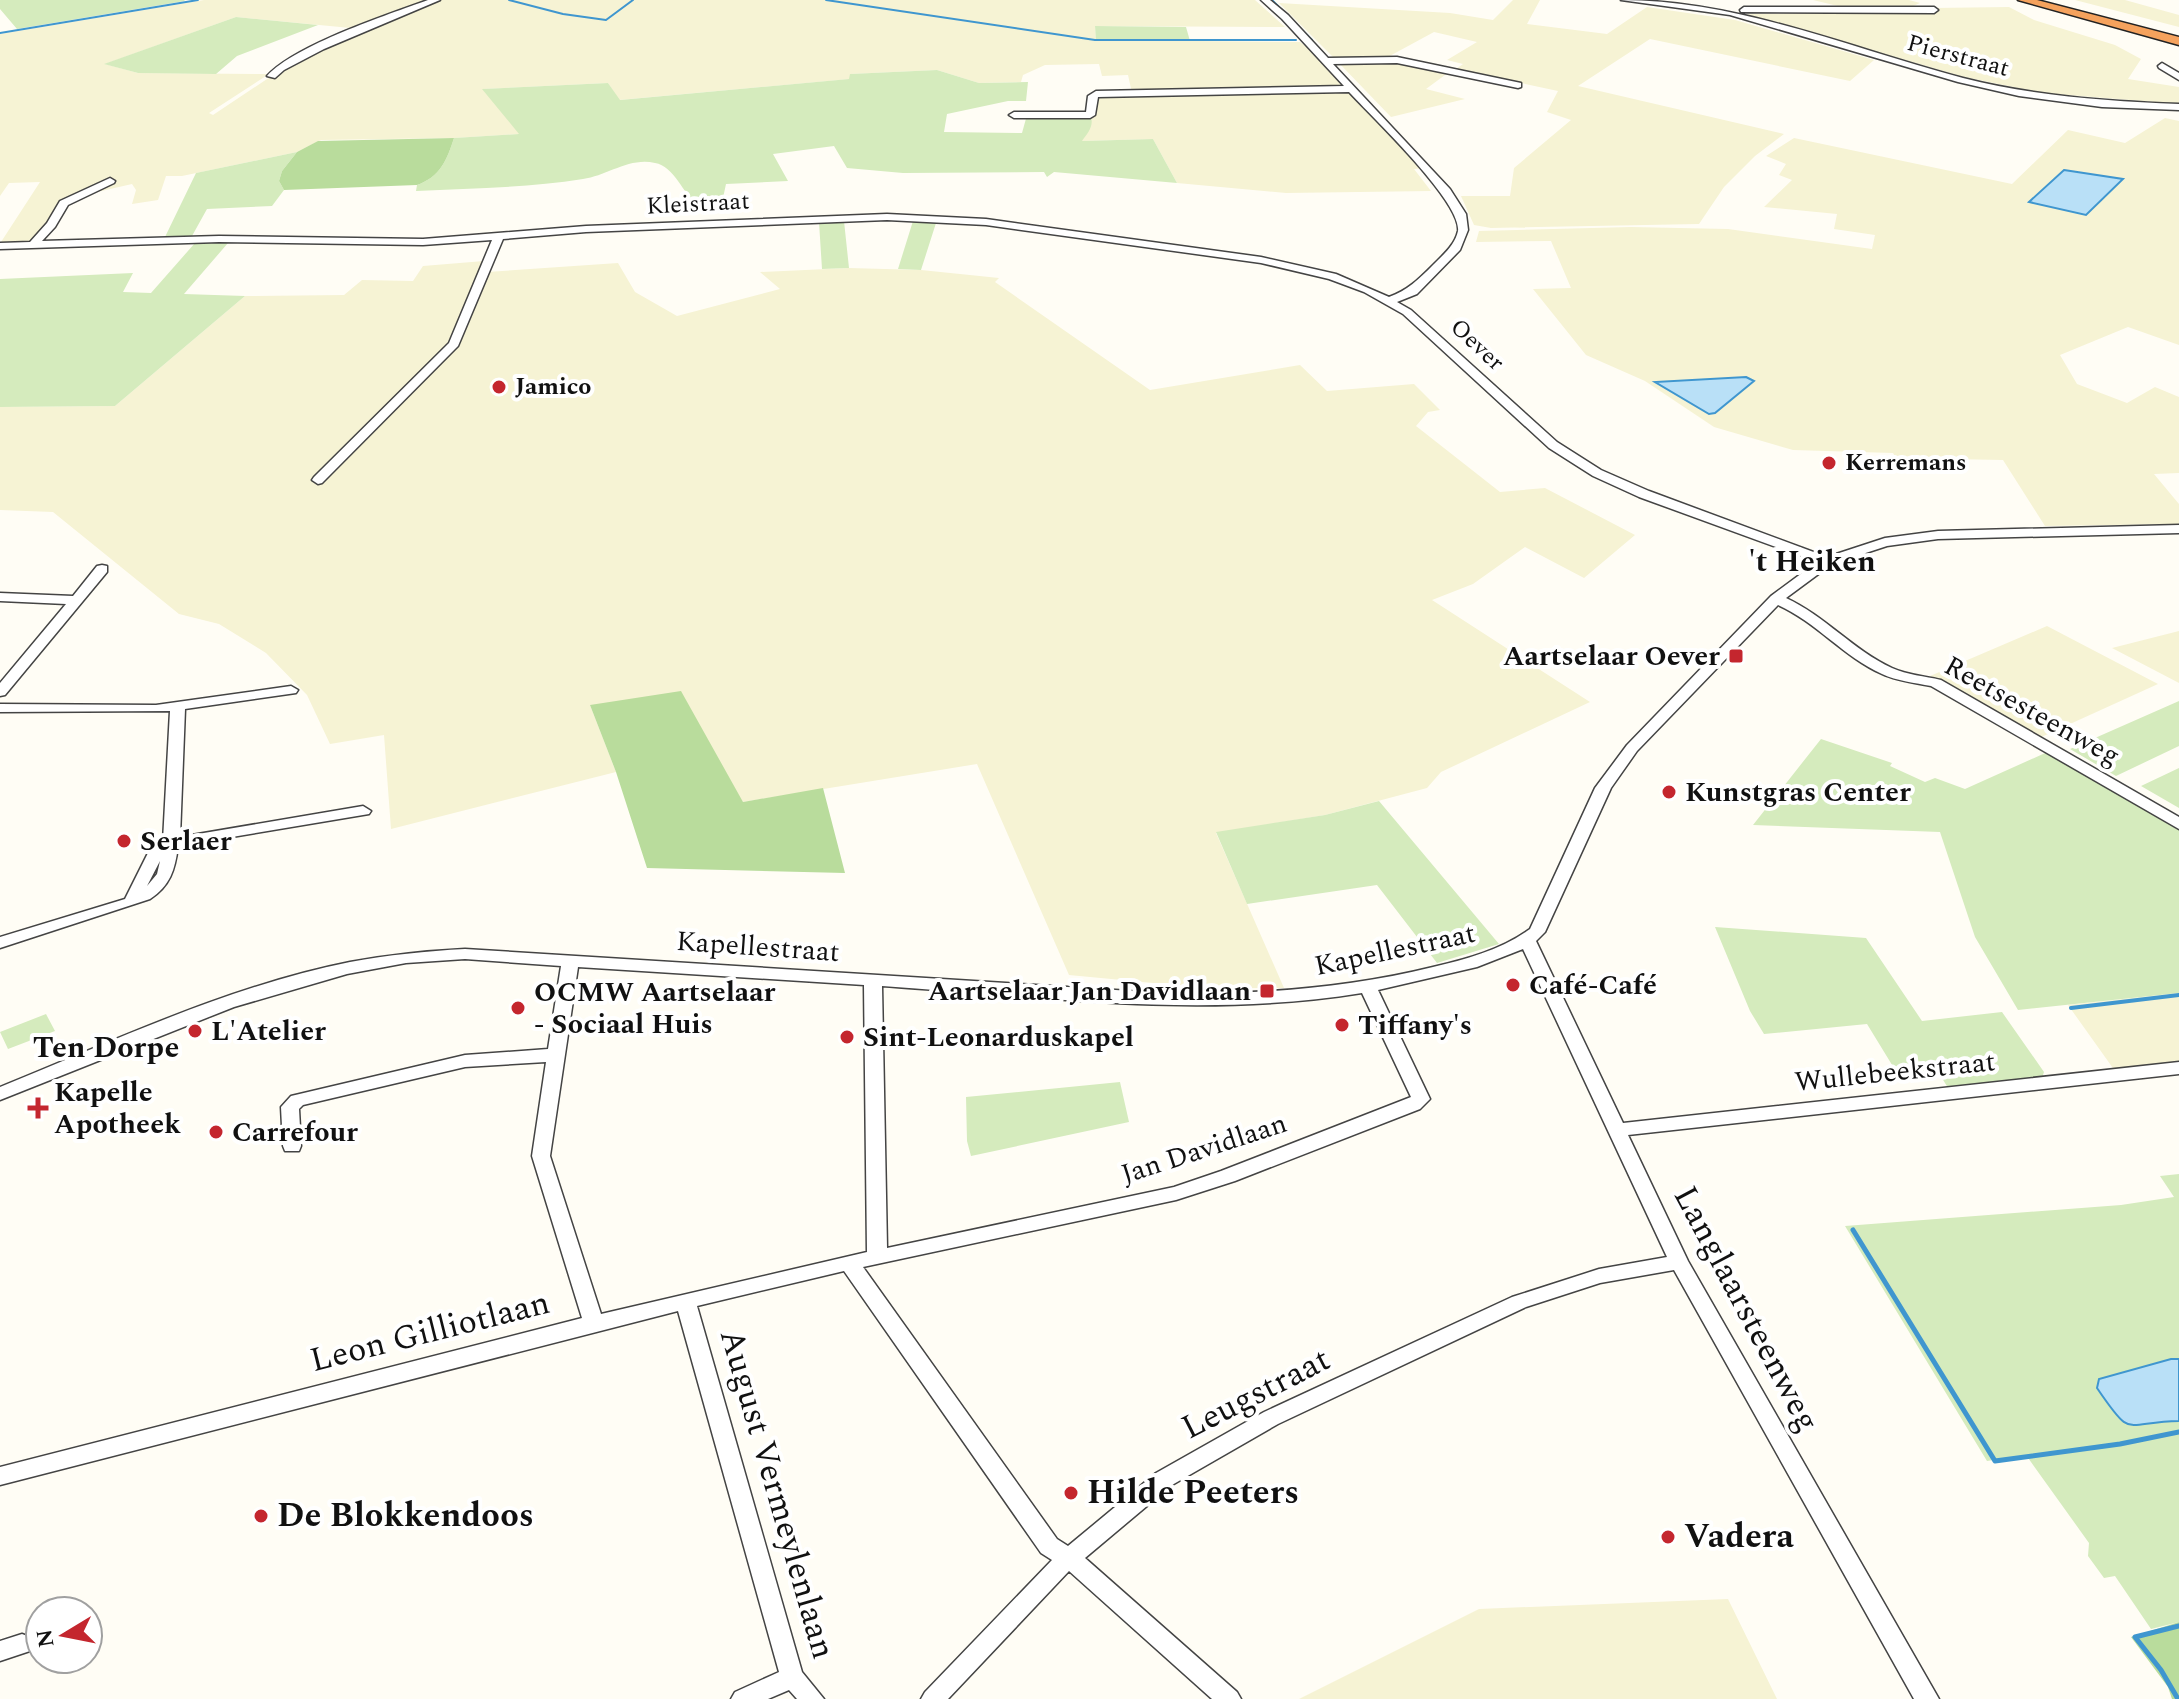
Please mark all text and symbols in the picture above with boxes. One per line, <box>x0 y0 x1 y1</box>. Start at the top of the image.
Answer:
street label: Pierstraat <box>1903 25 2013 87</box>
street label: Kleistraat <box>645 183 751 225</box>
street label: Oever <box>1441 310 1513 380</box>
place label: Jamico <box>515 369 591 405</box>
marker: Jamico <box>490 378 508 396</box>
place label: Kerremans <box>1845 445 1967 481</box>
marker: Kerremans <box>1820 454 1838 472</box>
district label: 't Heiken <box>1748 539 1876 585</box>
place label: Aartselaar Oever <box>1503 635 1720 678</box>
street label: Reetsesteenweg <box>1936 645 2128 777</box>
marker: Aartselaar Oever <box>1727 647 1745 665</box>
place label: Kunstgras Center <box>1685 771 1911 814</box>
marker: Kunstgras Center <box>1660 783 1678 801</box>
place label: Serlaer <box>140 820 232 863</box>
marker: Serlaer <box>115 832 133 850</box>
street label: Kapellestraat <box>1311 912 1480 988</box>
street label: Kapellestraat <box>675 920 841 974</box>
place label: Café-Café <box>1529 964 1657 1007</box>
place label: Aartselaar Jan Davidlaan <box>928 970 1251 1013</box>
place label: OCMW Aartselaar - Sociaal Huis <box>534 971 776 1046</box>
marker: Café-Café <box>1504 976 1522 994</box>
marker: Aartselaar Jan Davidlaan <box>1258 982 1276 1000</box>
marker: OCMW Aartselaar - Sociaal Huis <box>509 999 527 1017</box>
place label: Tiffany's <box>1358 1004 1472 1047</box>
place label: L'Atelier <box>211 1010 326 1053</box>
place label: Sint-Leonarduskapel <box>863 1016 1134 1059</box>
marker: Tiffany's <box>1333 1016 1351 1034</box>
marker: L'Atelier <box>186 1022 204 1040</box>
district label: Ten Dorpe <box>33 1025 179 1071</box>
marker: Sint-Leonarduskapel <box>838 1028 856 1046</box>
street label: Wullebeekstraat <box>1793 1040 1998 1104</box>
place label: Kapelle Apotheek <box>54 1071 181 1146</box>
marker: Kapelle Apotheek <box>29 1099 47 1117</box>
street label: Jan Davidlaan <box>1115 1102 1293 1196</box>
place label: Carrefour <box>232 1111 358 1154</box>
marker: Carrefour <box>207 1123 225 1141</box>
street label: Langlaarsteenweg <box>1659 1177 1833 1441</box>
street label: Leon Gilliotlaan <box>305 1277 555 1387</box>
street label: August Vermeylenlaan <box>705 1323 849 1665</box>
street label: Leugstraat <box>1172 1334 1340 1454</box>
place label: Hilde Peeters <box>1087 1467 1299 1519</box>
marker: Hilde Peeters <box>1062 1484 1080 1502</box>
place label: De Blokkendoos <box>277 1490 534 1542</box>
marker: De Blokkendoos <box>252 1507 270 1525</box>
place label: Vadera <box>1684 1511 1794 1563</box>
marker: Vadera <box>1659 1528 1677 1546</box>
north arrow <box>24 1595 104 1675</box>
text: N <box>28 1626 64 1650</box>

